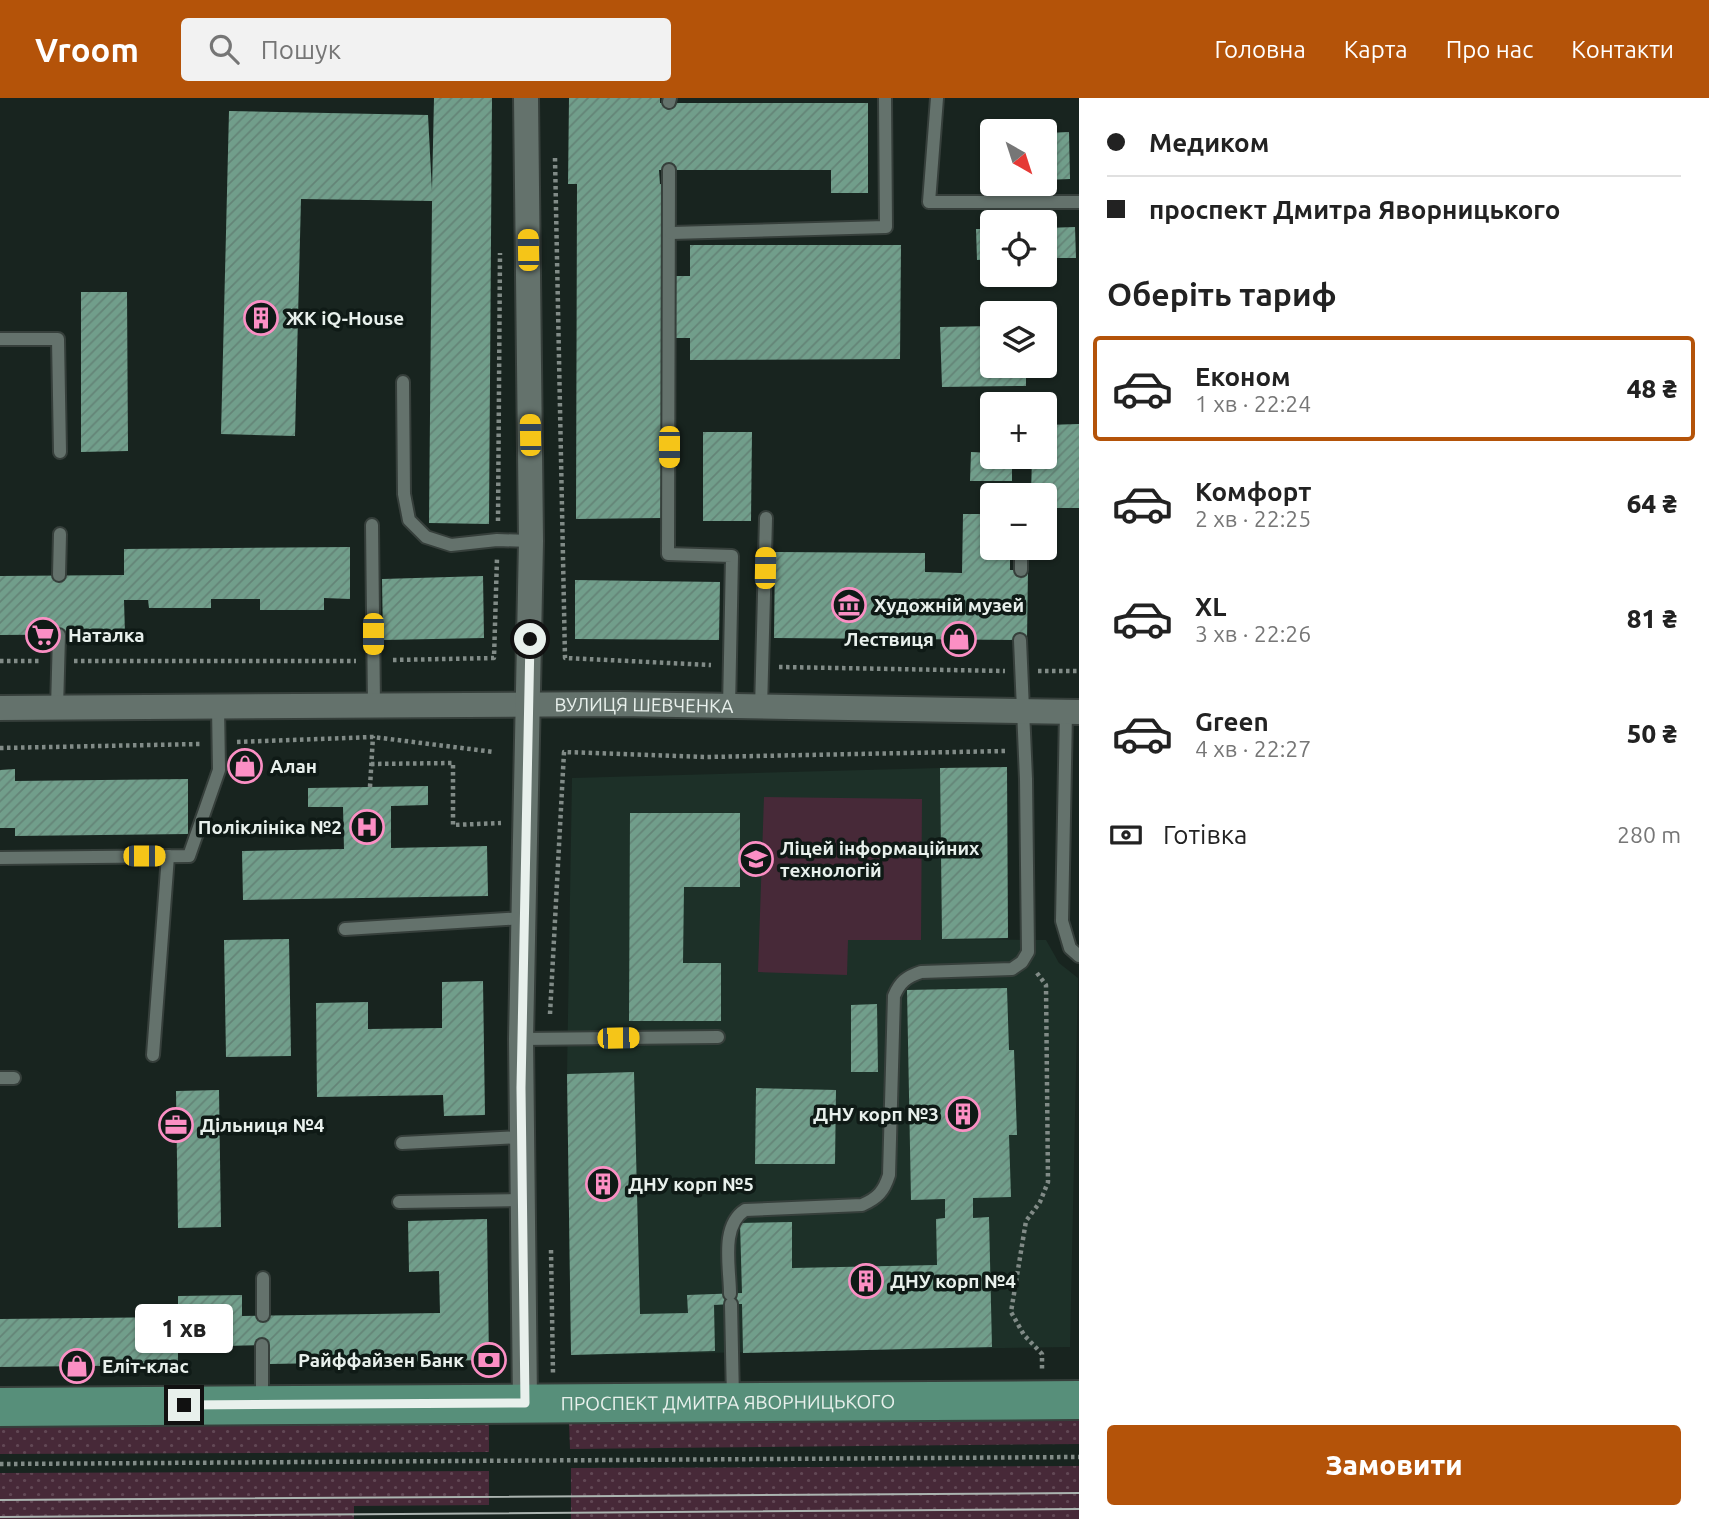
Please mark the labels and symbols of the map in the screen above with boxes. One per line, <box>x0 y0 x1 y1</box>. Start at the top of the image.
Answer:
north arrow <box>980 119 1057 196</box>
car <box>518 229 539 271</box>
building icon: ЖК iQ-House <box>242 299 280 337</box>
place label: ЖК iQ-House <box>286 307 404 329</box>
car <box>520 414 541 456</box>
car <box>659 426 680 468</box>
car <box>755 547 776 589</box>
museum icon: Художній музей <box>830 586 868 624</box>
place label: Художній музей <box>874 594 1024 616</box>
car <box>363 613 384 655</box>
supermarket icon: Наталка <box>24 616 62 654</box>
shop icon: Лествиця <box>940 620 978 658</box>
route start <box>514 623 546 655</box>
place label: Наталка <box>68 624 145 646</box>
place label: Лествиця <box>844 628 934 650</box>
street label: ВУЛИЦЯ ШЕВЧЕНКА <box>554 693 734 717</box>
shop icon: Алан <box>226 747 264 785</box>
place label: Алан <box>270 755 317 777</box>
hospital icon: Поліклініка №2 <box>348 808 386 846</box>
place label: Поліклініка №2 <box>198 816 342 838</box>
place label: Ліцей інформаційних технологій <box>780 837 980 881</box>
school or university icon: Ліцей інформаційних технологій <box>737 840 775 878</box>
car <box>124 846 166 867</box>
car <box>597 1027 640 1049</box>
building icon: ДНУ корп №3 <box>944 1095 982 1133</box>
place label: ДНУ корп №3 <box>813 1103 939 1125</box>
office icon: Дільниця №4 <box>157 1106 195 1144</box>
place label: Дільниця №4 <box>200 1114 325 1136</box>
building icon: ДНУ корп №5 <box>584 1165 622 1203</box>
place label: ДНУ корп №5 <box>628 1173 754 1195</box>
building icon: ДНУ корп №4 <box>847 1262 885 1300</box>
place label: ДНУ корп №4 <box>890 1270 1016 1292</box>
callout: 1 хв <box>135 1304 233 1352</box>
bank icon: Райффайзен Банк <box>470 1341 508 1379</box>
shop icon: Еліт-клас <box>58 1347 96 1385</box>
place label: Райффайзен Банк <box>298 1349 464 1371</box>
place label: Еліт-клас <box>102 1355 189 1377</box>
route end <box>168 1389 200 1421</box>
street label: ПРОСПЕКТ ДМИТРА ЯВОРНИЦЬКОГО <box>561 1390 895 1414</box>

